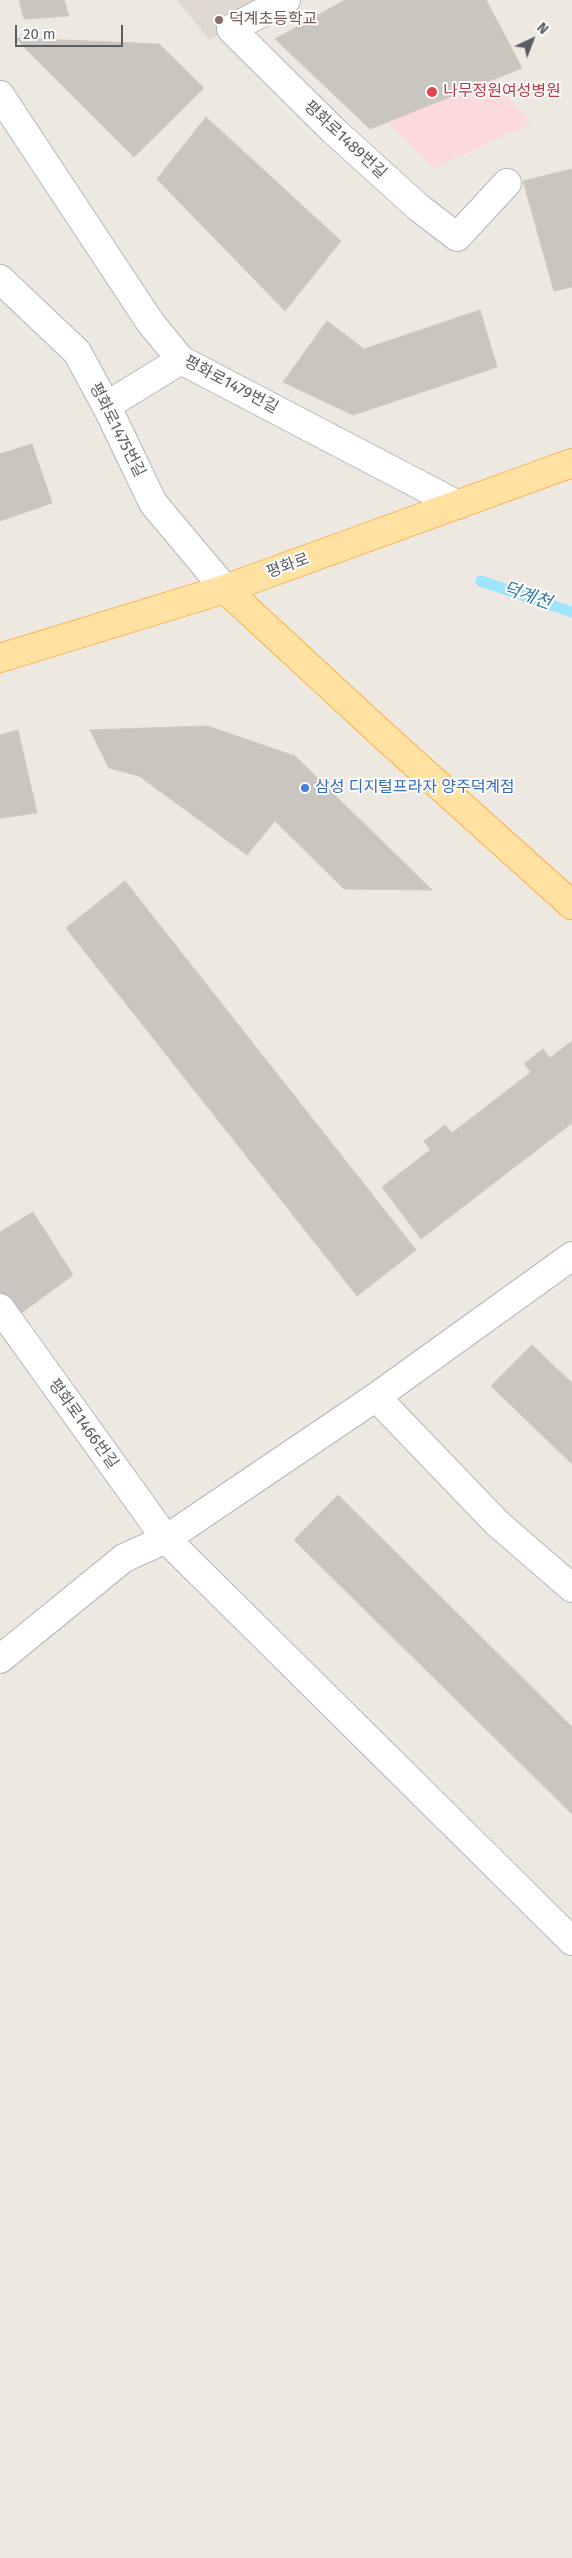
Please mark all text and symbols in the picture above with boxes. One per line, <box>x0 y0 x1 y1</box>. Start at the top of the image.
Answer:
place label: 덕계초등학교 <box>229 10 317 30</box>
marker: 덕계초등학교 <box>213 14 225 26</box>
scale bar <box>18 15 125 47</box>
north arrow <box>507 15 557 65</box>
text: N <box>533 19 552 38</box>
text: 20 m <box>23 25 56 43</box>
place label: 나무정원여성병원 <box>443 82 561 102</box>
marker: 나무정원여성병원 <box>425 85 439 99</box>
street label: 평화로1489번길 <box>300 97 390 183</box>
street label: 평화로1479번길 <box>181 352 281 418</box>
street label: 평화로1475번길 <box>85 380 149 480</box>
street label: 평화로 <box>264 549 312 583</box>
water label: 덕계천 <box>500 578 554 614</box>
place label: 삼성 디지털프라자 양주덕계점 <box>315 778 515 798</box>
marker: 삼성 디지털프라자 양주덕계점 <box>299 782 311 794</box>
street label: 평화로1466번길 <box>44 1375 122 1473</box>

